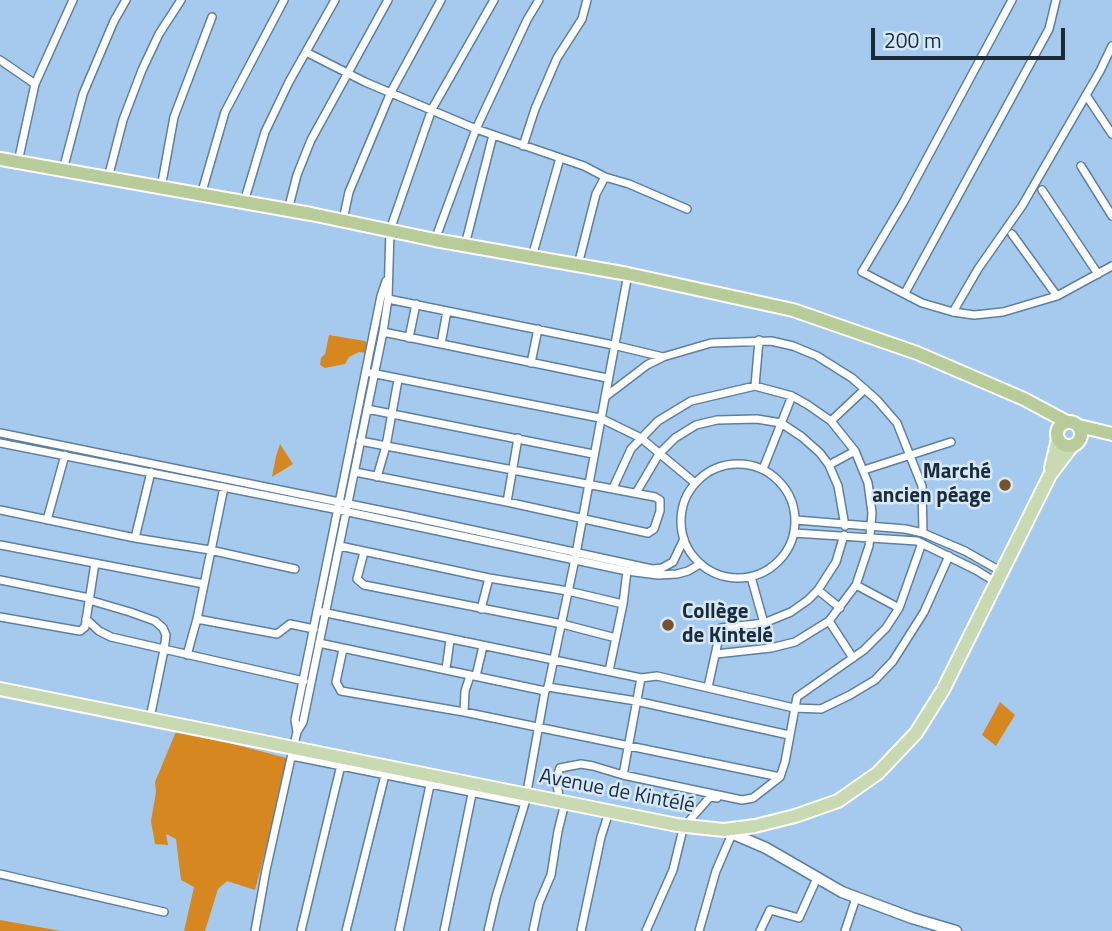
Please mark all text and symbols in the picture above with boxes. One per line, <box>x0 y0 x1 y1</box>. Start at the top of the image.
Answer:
scale bar <box>874 14 1068 58</box>
text: 200 m <box>884 24 941 56</box>
place label: Marché ancien péage <box>872 460 991 510</box>
marker: Marché ancien péage <box>997 477 1013 493</box>
place label: Collège de Kintelé <box>682 600 773 650</box>
marker: Collège de Kintelé <box>660 617 676 633</box>
street label: Avenue de Kintélé <box>537 765 697 819</box>

